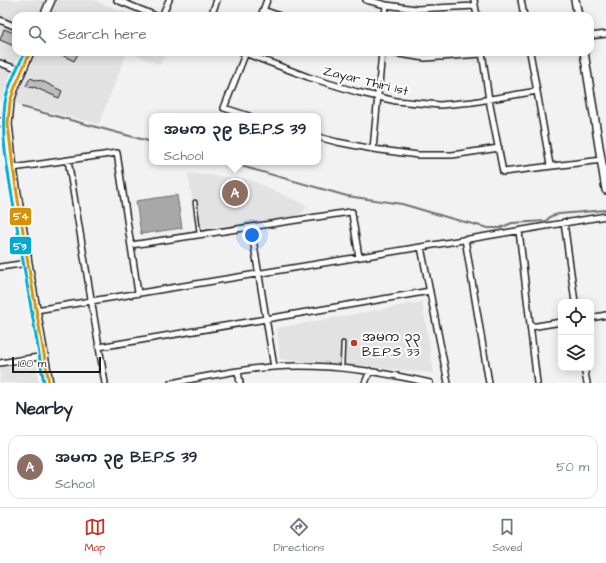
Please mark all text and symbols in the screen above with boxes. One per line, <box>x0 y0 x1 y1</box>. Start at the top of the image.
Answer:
search box <box>12 12 594 56</box>
icon: search <box>26 23 48 45</box>
text: Search here <box>58 24 147 45</box>
street label: Zayar Thiri 1st <box>321 62 411 101</box>
popup <box>149 113 321 165</box>
text: အမက ၃၉ B.E.P.S 39 <box>164 119 306 140</box>
text: School <box>164 147 203 165</box>
pin: A <box>222 178 248 208</box>
line badge: 54 <box>9 207 32 226</box>
text: 54 <box>13 209 29 224</box>
your location <box>242 225 262 245</box>
line badge: 53 <box>9 236 32 255</box>
text: 53 <box>13 239 27 254</box>
map controls <box>558 299 594 371</box>
button: locate <box>558 299 594 335</box>
place label: အမက ၃၃ B.E.P.S 33 <box>362 328 421 361</box>
button: layers <box>558 335 594 371</box>
marker: အမက ၃၃ B.E.P.S 33 <box>349 338 359 348</box>
scale bar <box>12 355 101 374</box>
text: 100 m <box>18 356 46 371</box>
text: Nearby <box>16 397 73 421</box>
text: အမက ၃၉ B.E.P.S 39 <box>55 447 197 468</box>
text: A <box>26 458 34 476</box>
text: 50 m <box>556 458 589 476</box>
text: School <box>55 475 95 493</box>
tab: Map <box>84 516 106 555</box>
tab: Directions <box>273 516 325 555</box>
tab: Saved <box>492 516 522 555</box>

